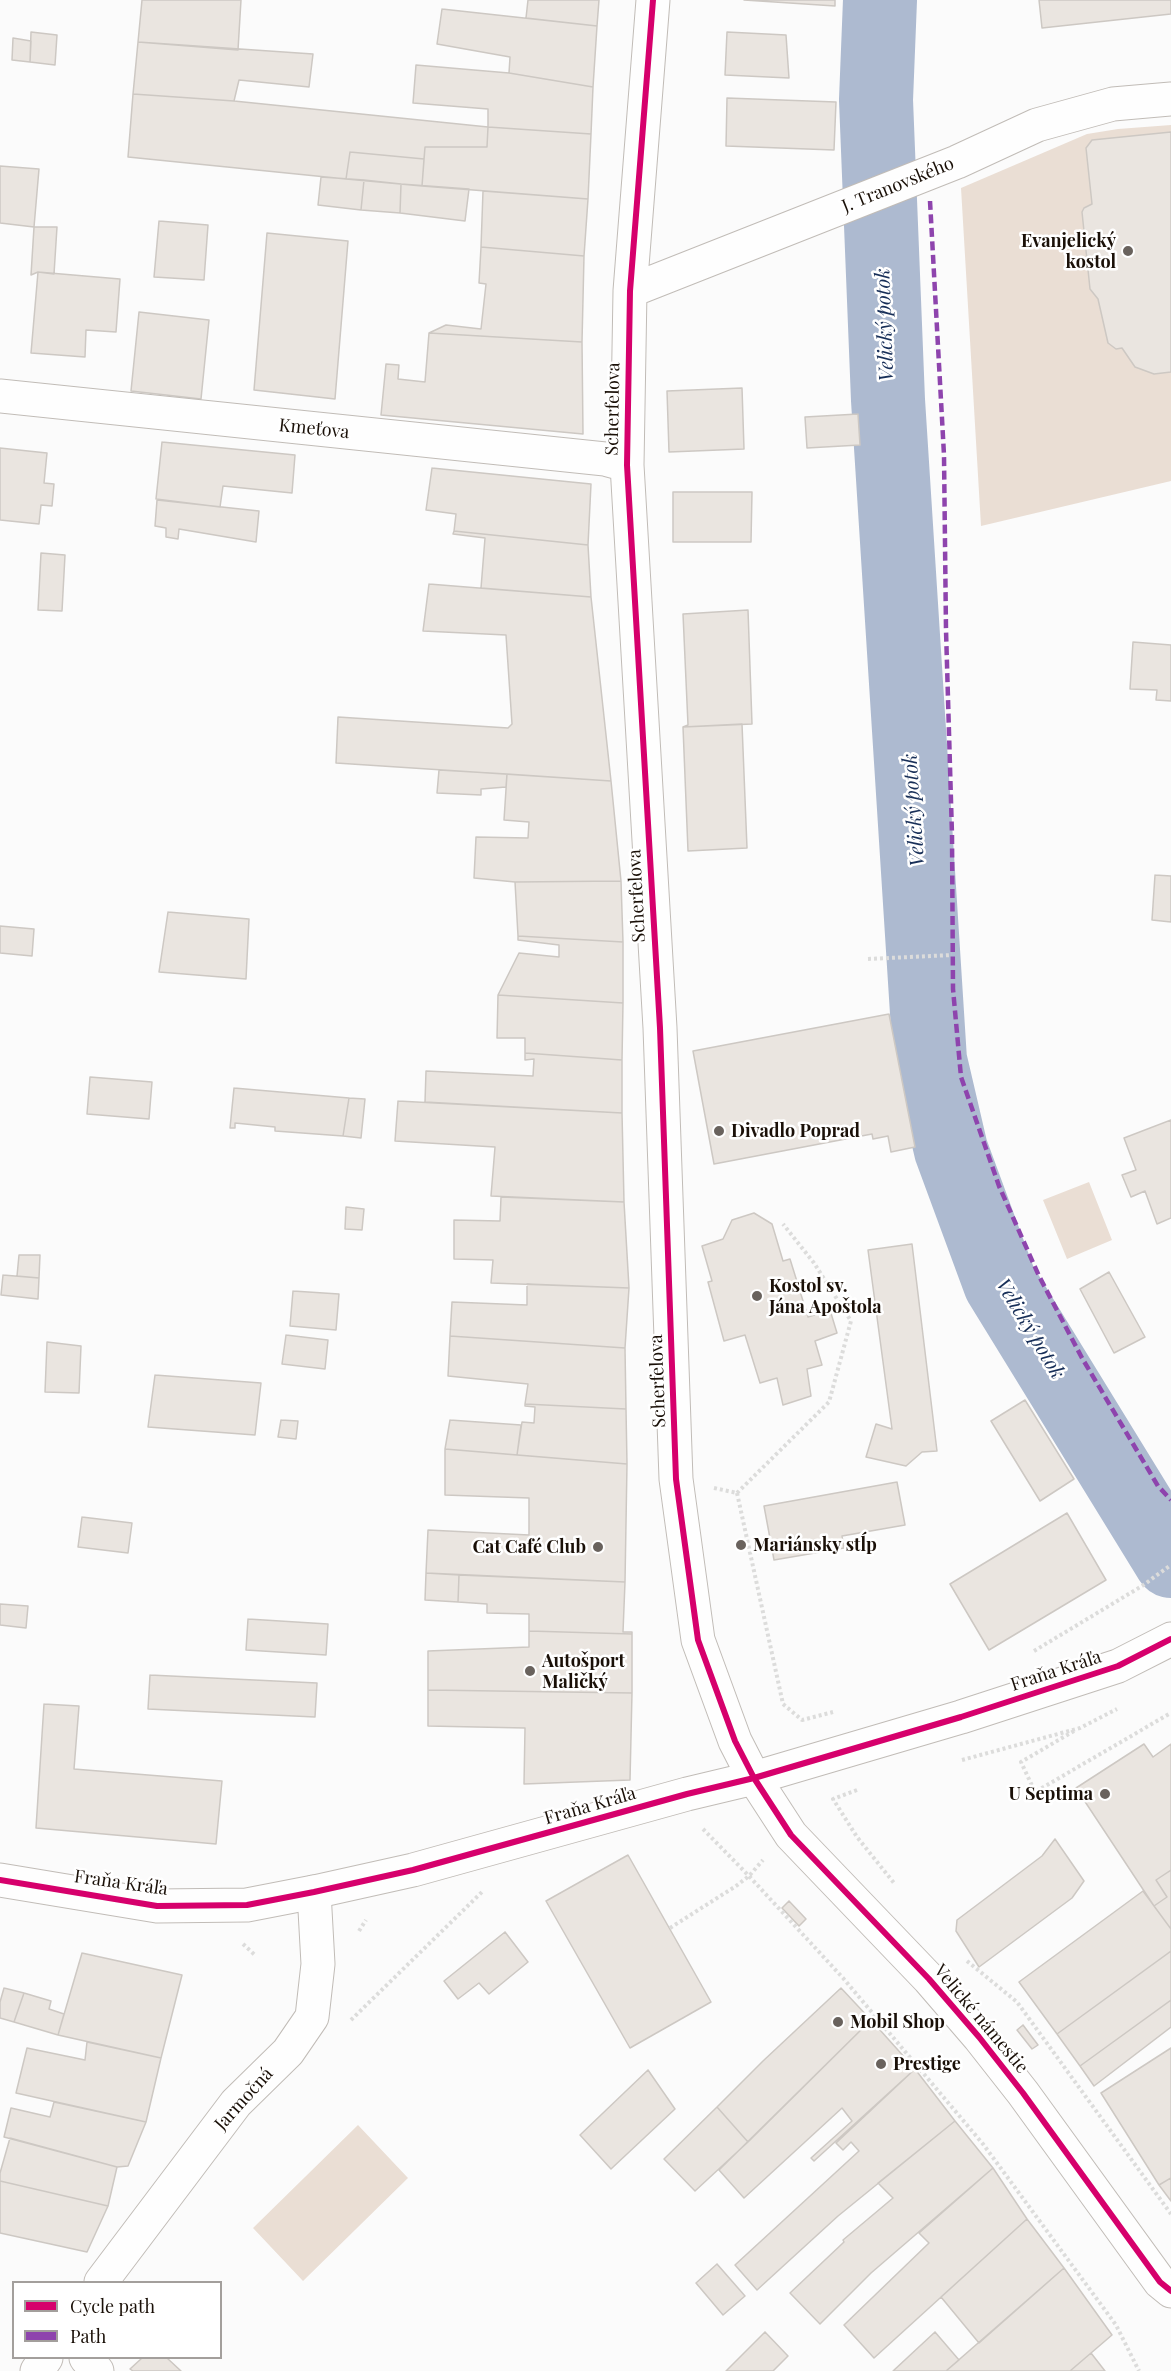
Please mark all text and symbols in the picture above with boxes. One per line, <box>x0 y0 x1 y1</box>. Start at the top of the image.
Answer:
street label: J. Tranovského <box>839 153 957 217</box>
place label: Evanjelický kostol <box>1021 230 1116 272</box>
marker: Evanjelický kostol <box>1121 244 1135 258</box>
water label: Velický potok <box>871 268 899 382</box>
street label: Scherfelova <box>601 362 625 456</box>
street label: Kmeťova <box>278 415 350 443</box>
water label: Velický potok <box>898 753 930 867</box>
street label: Scherfelova <box>624 849 650 943</box>
place label: Divadlo Poprad <box>731 1120 860 1142</box>
marker: Divadlo Poprad <box>712 1124 726 1138</box>
water label: Velický potok <box>991 1274 1069 1384</box>
place label: Kostol sv. Jána Apoštola <box>769 1275 882 1318</box>
marker: Kostol sv. Jána Apoštola <box>750 1289 764 1303</box>
street label: Scherfelova <box>646 1334 670 1428</box>
place label: Mariánsky stĺp <box>753 1534 877 1556</box>
place label: Cat Café Club <box>472 1536 586 1558</box>
marker: Mariánsky stĺp <box>734 1538 748 1552</box>
marker: Cat Café Club <box>591 1540 605 1554</box>
street label: Fraňa Kráľa <box>1008 1646 1104 1696</box>
place label: Autošport Maličký <box>542 1650 625 1692</box>
marker: Autošport Maličký <box>523 1664 537 1678</box>
street label: Fraňa Kráľa <box>542 1783 638 1829</box>
place label: U Septima <box>1008 1783 1093 1805</box>
marker: U Septima <box>1098 1787 1112 1801</box>
street label: Fraňa Kráľa <box>73 1866 169 1900</box>
street label: Velické námestie <box>929 1960 1033 2078</box>
place label: Mobil Shop <box>850 2011 945 2033</box>
marker: Mobil Shop <box>831 2015 845 2029</box>
place label: Prestige <box>893 2053 961 2075</box>
marker: Prestige <box>874 2057 888 2071</box>
street label: Jarmočná <box>210 2063 278 2135</box>
legend <box>12 2281 222 2359</box>
text: Cycle path <box>70 2294 155 2318</box>
text: Path <box>70 2324 106 2348</box>

